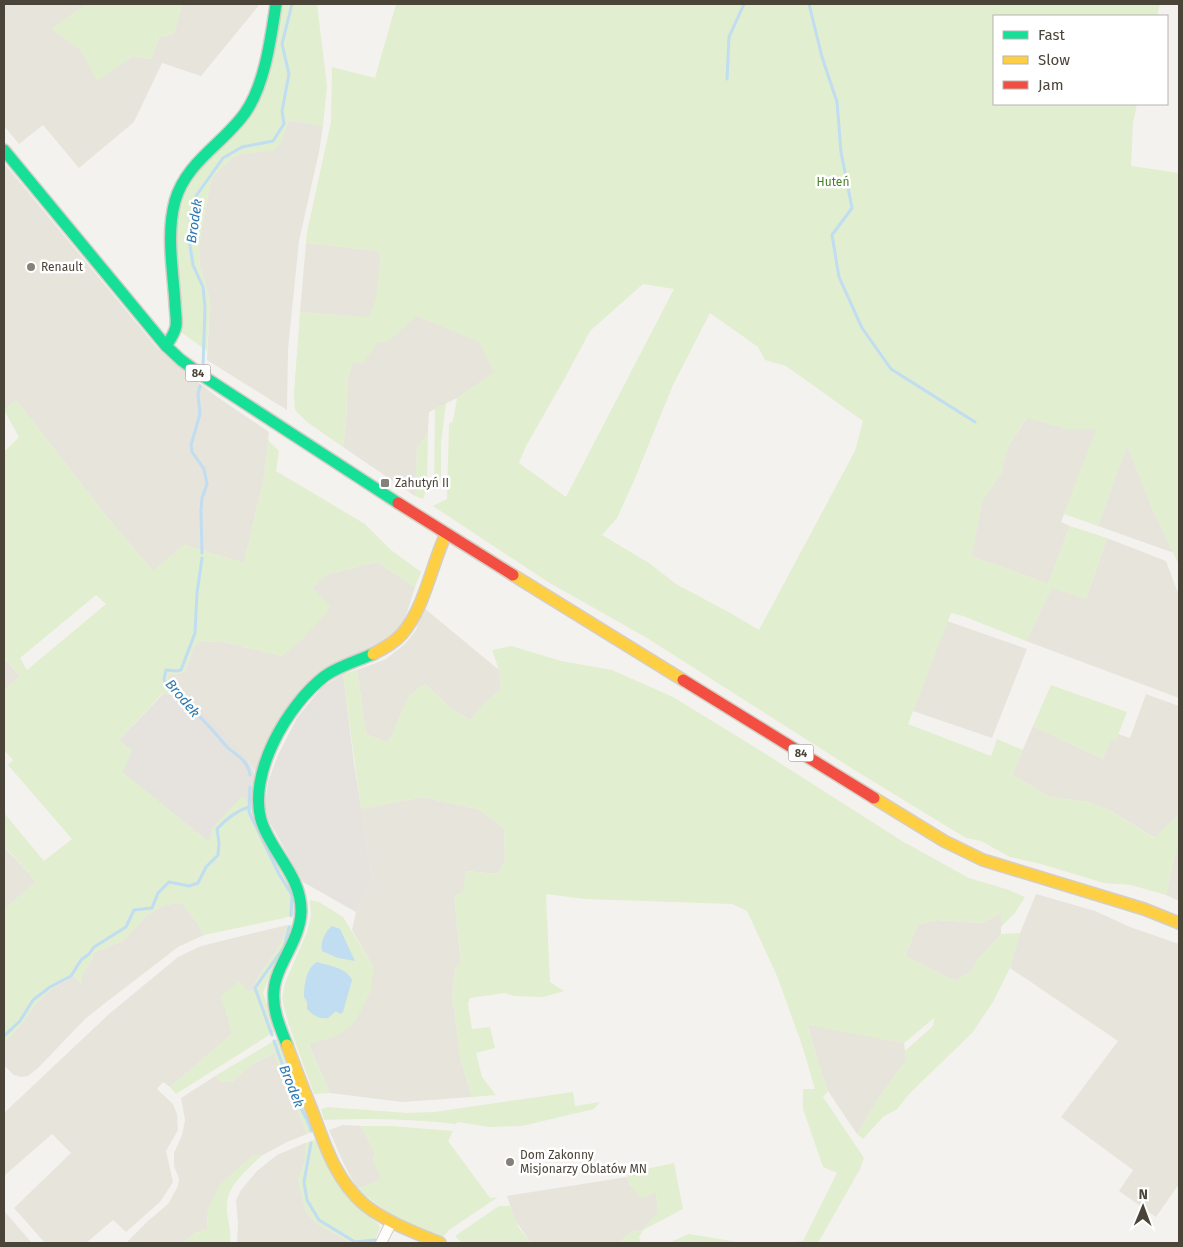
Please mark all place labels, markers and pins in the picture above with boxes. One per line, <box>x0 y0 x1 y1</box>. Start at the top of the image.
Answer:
place label: Renault <box>41 260 84 274</box>
marker: Renault <box>25 261 37 273</box>
place label: Zahutyń II <box>395 476 449 490</box>
marker: Zahutyń II <box>379 477 391 489</box>
place label: Dom Zakonny Misjonarzy Oblatów MN <box>520 1148 647 1176</box>
marker: Dom Zakonny Misjonarzy Oblatów MN <box>504 1156 516 1168</box>

